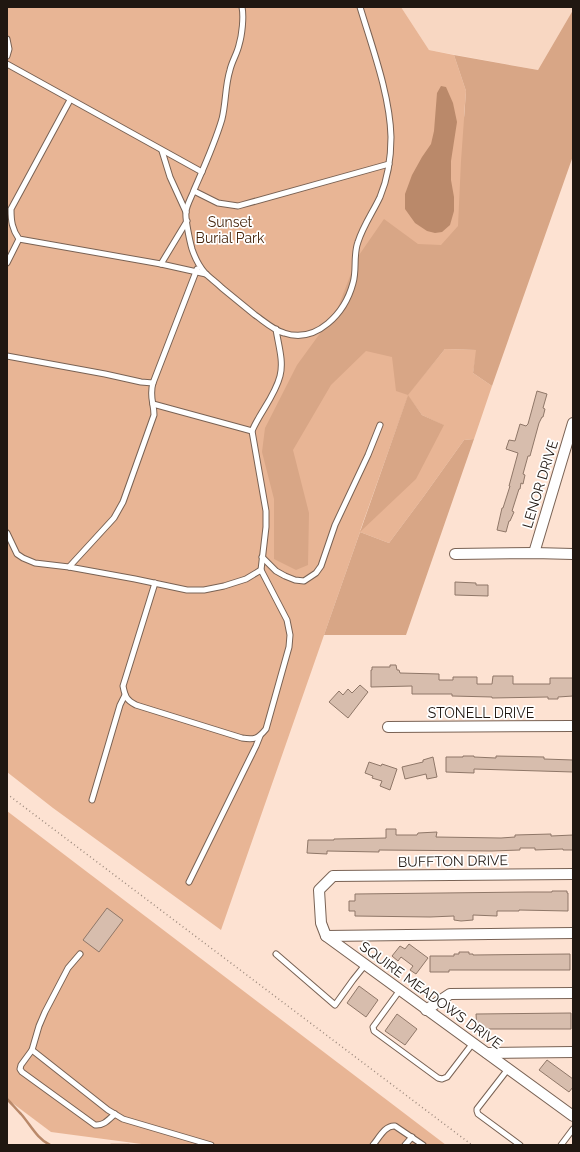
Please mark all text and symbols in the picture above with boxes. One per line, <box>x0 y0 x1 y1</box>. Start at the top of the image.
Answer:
park label: Sunset Burial Park <box>196 214 265 246</box>
street label: LENOR DRIVE <box>519 438 561 530</box>
street label: STONELL DRIVE <box>428 705 534 721</box>
street label: BUFFTON DRIVE <box>398 852 508 870</box>
street label: SQUIRE MEADOWS DRIVE <box>357 938 505 1052</box>

